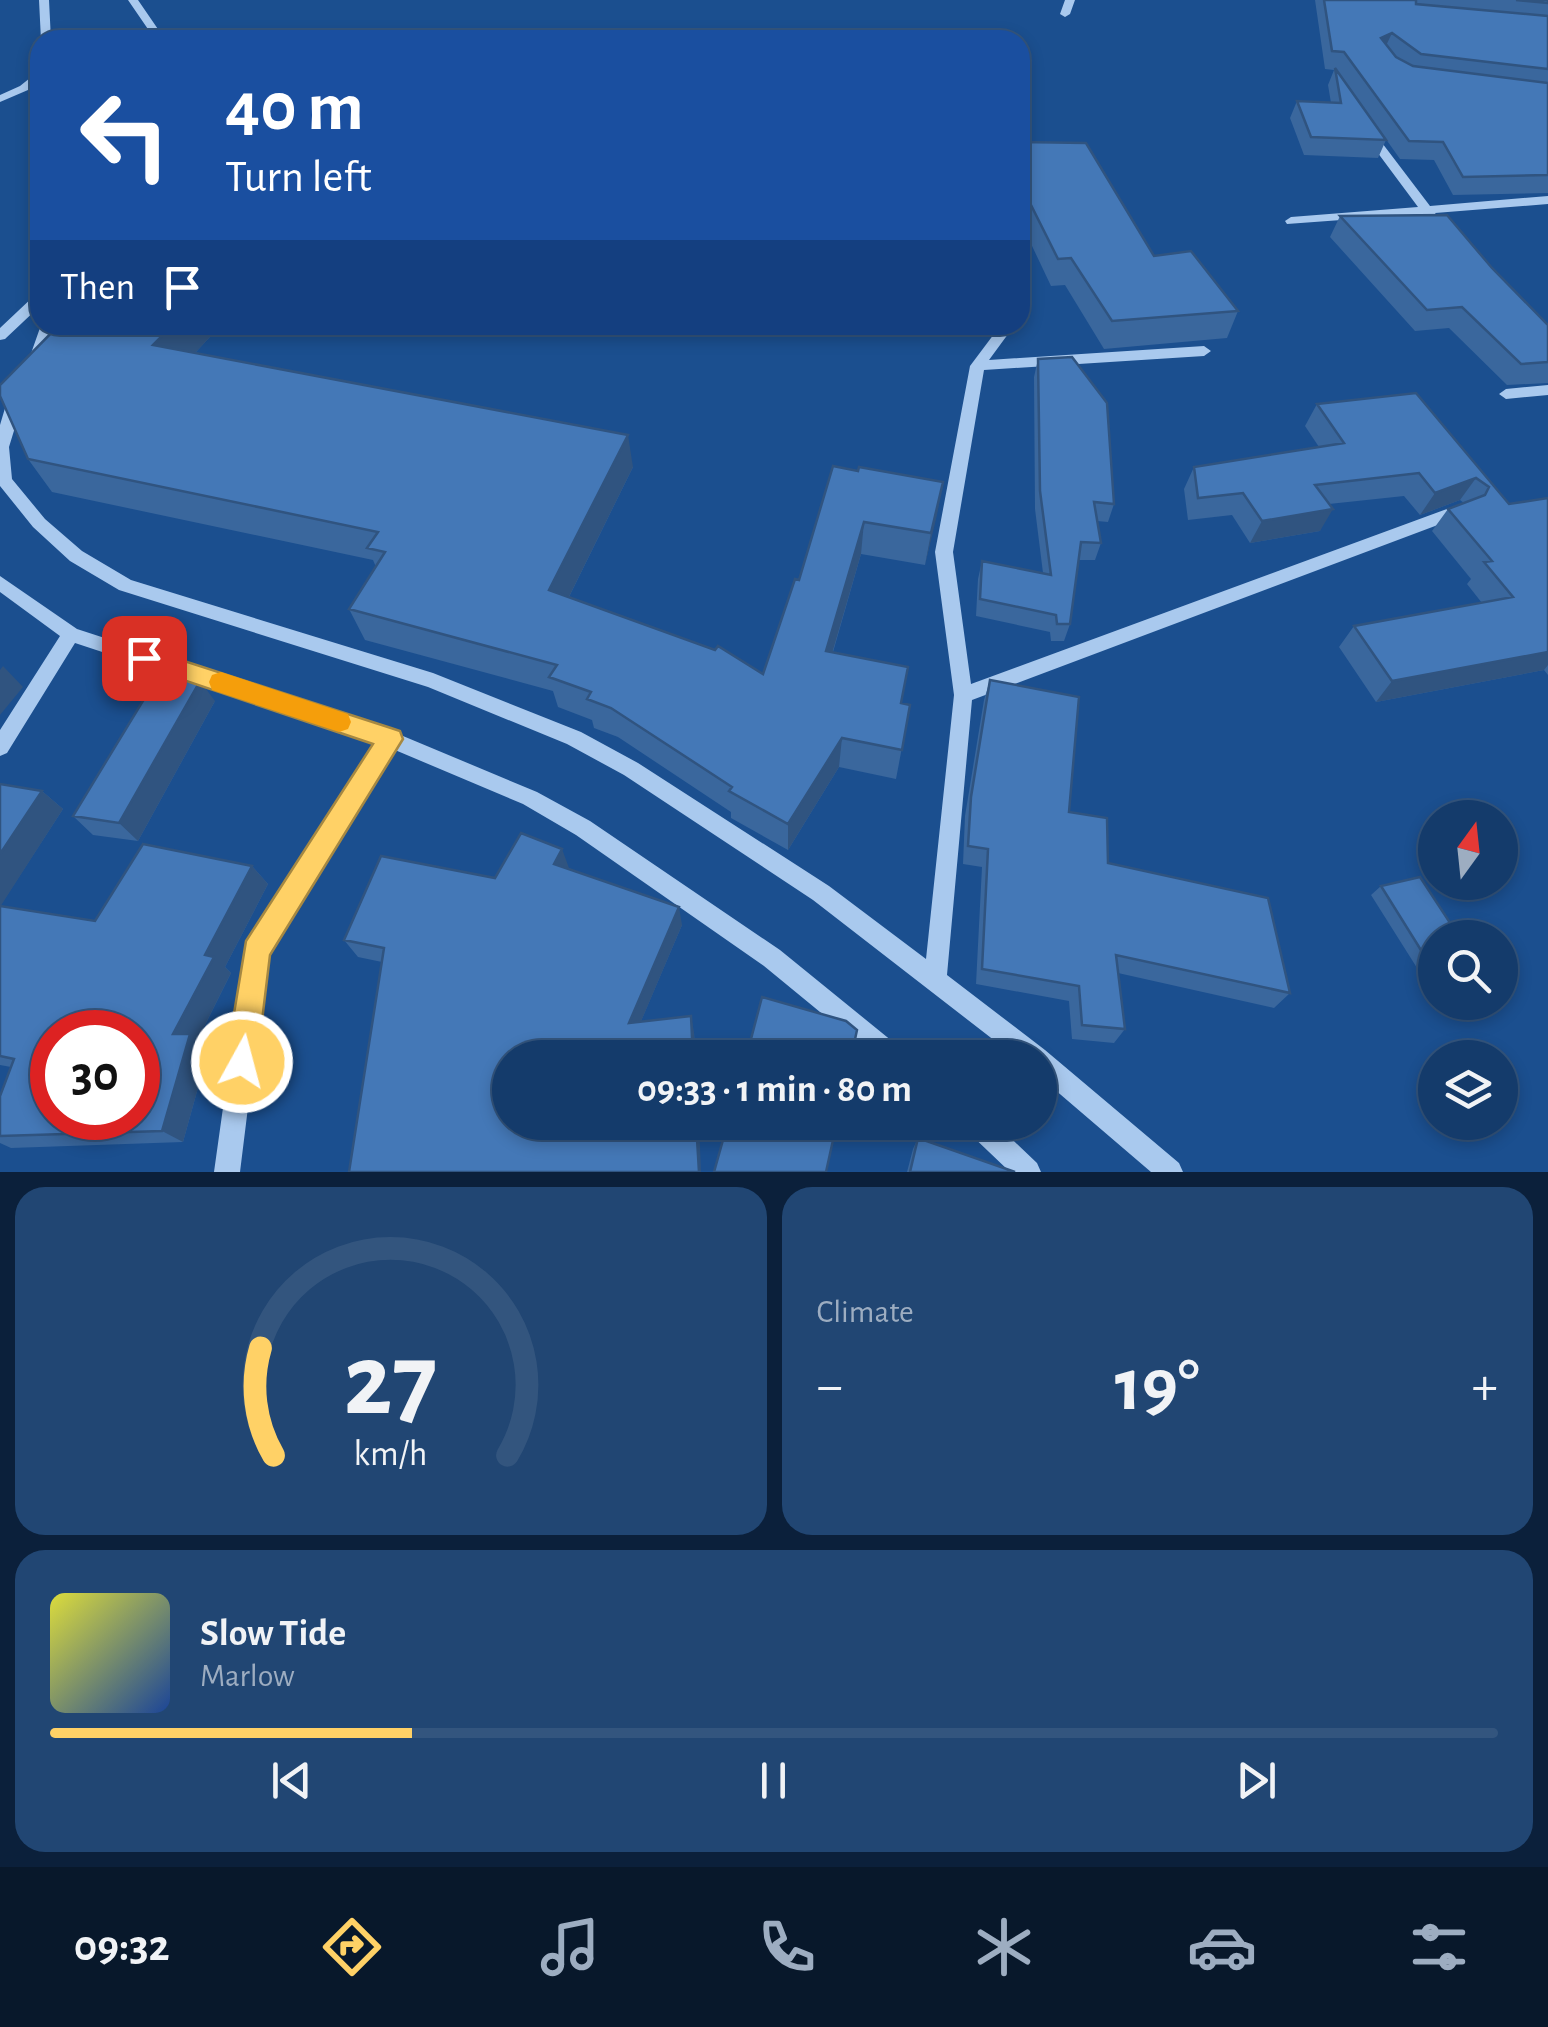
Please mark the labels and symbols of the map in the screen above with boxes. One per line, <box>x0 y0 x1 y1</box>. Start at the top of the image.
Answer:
pin <box>102 616 187 701</box>
north arrow <box>1418 800 1518 900</box>
speed limit sign: 30 <box>30 1010 160 1140</box>
position arrow <box>190 1010 294 1114</box>

